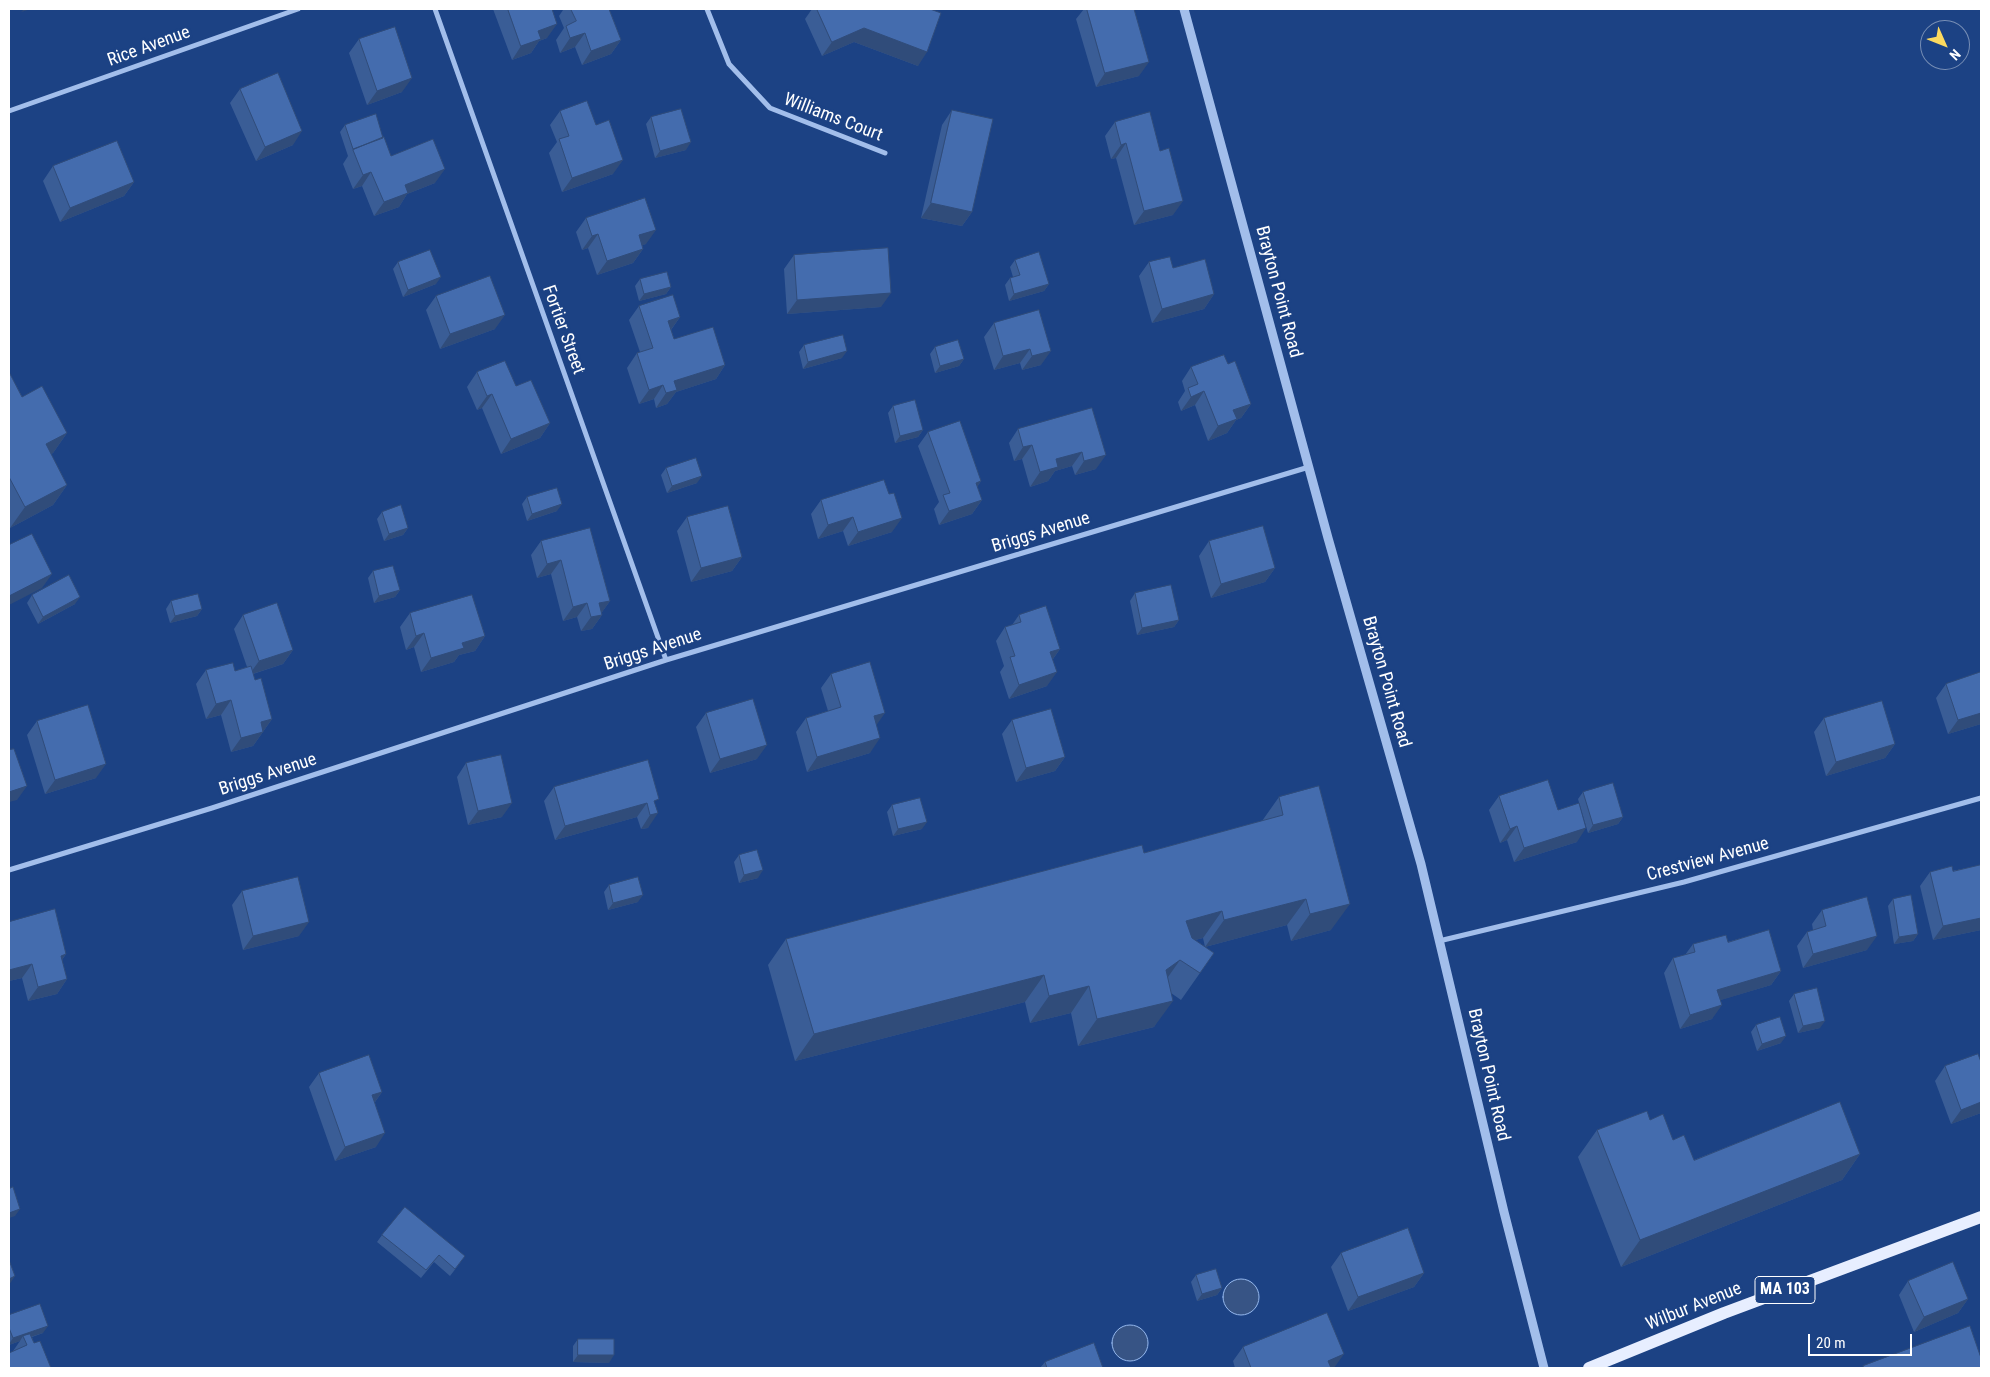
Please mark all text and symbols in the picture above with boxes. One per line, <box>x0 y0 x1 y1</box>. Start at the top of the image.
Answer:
north arrow <box>1920 20 1970 70</box>
street label: Rice Avenue <box>105 22 193 72</box>
text: N <box>1946 46 1964 63</box>
street label: Williams Court <box>781 89 885 147</box>
street label: Brayton Point Road <box>1250 224 1306 360</box>
street label: Fortier Street <box>537 283 589 377</box>
street label: Briggs Avenue <box>989 508 1093 558</box>
street label: Brayton Point Road <box>1357 614 1415 750</box>
street label: Briggs Avenue <box>601 624 705 676</box>
street label: Briggs Avenue <box>216 749 320 801</box>
street label: Crestview Avenue <box>1645 833 1771 887</box>
street label: Brayton Point Road <box>1462 1007 1514 1143</box>
road number: MA 103 <box>1755 1276 1815 1304</box>
street label: Wilbur Avenue <box>1643 1278 1745 1336</box>
scale bar <box>1810 1324 1914 1356</box>
text: 20 m <box>1816 1334 1846 1352</box>

